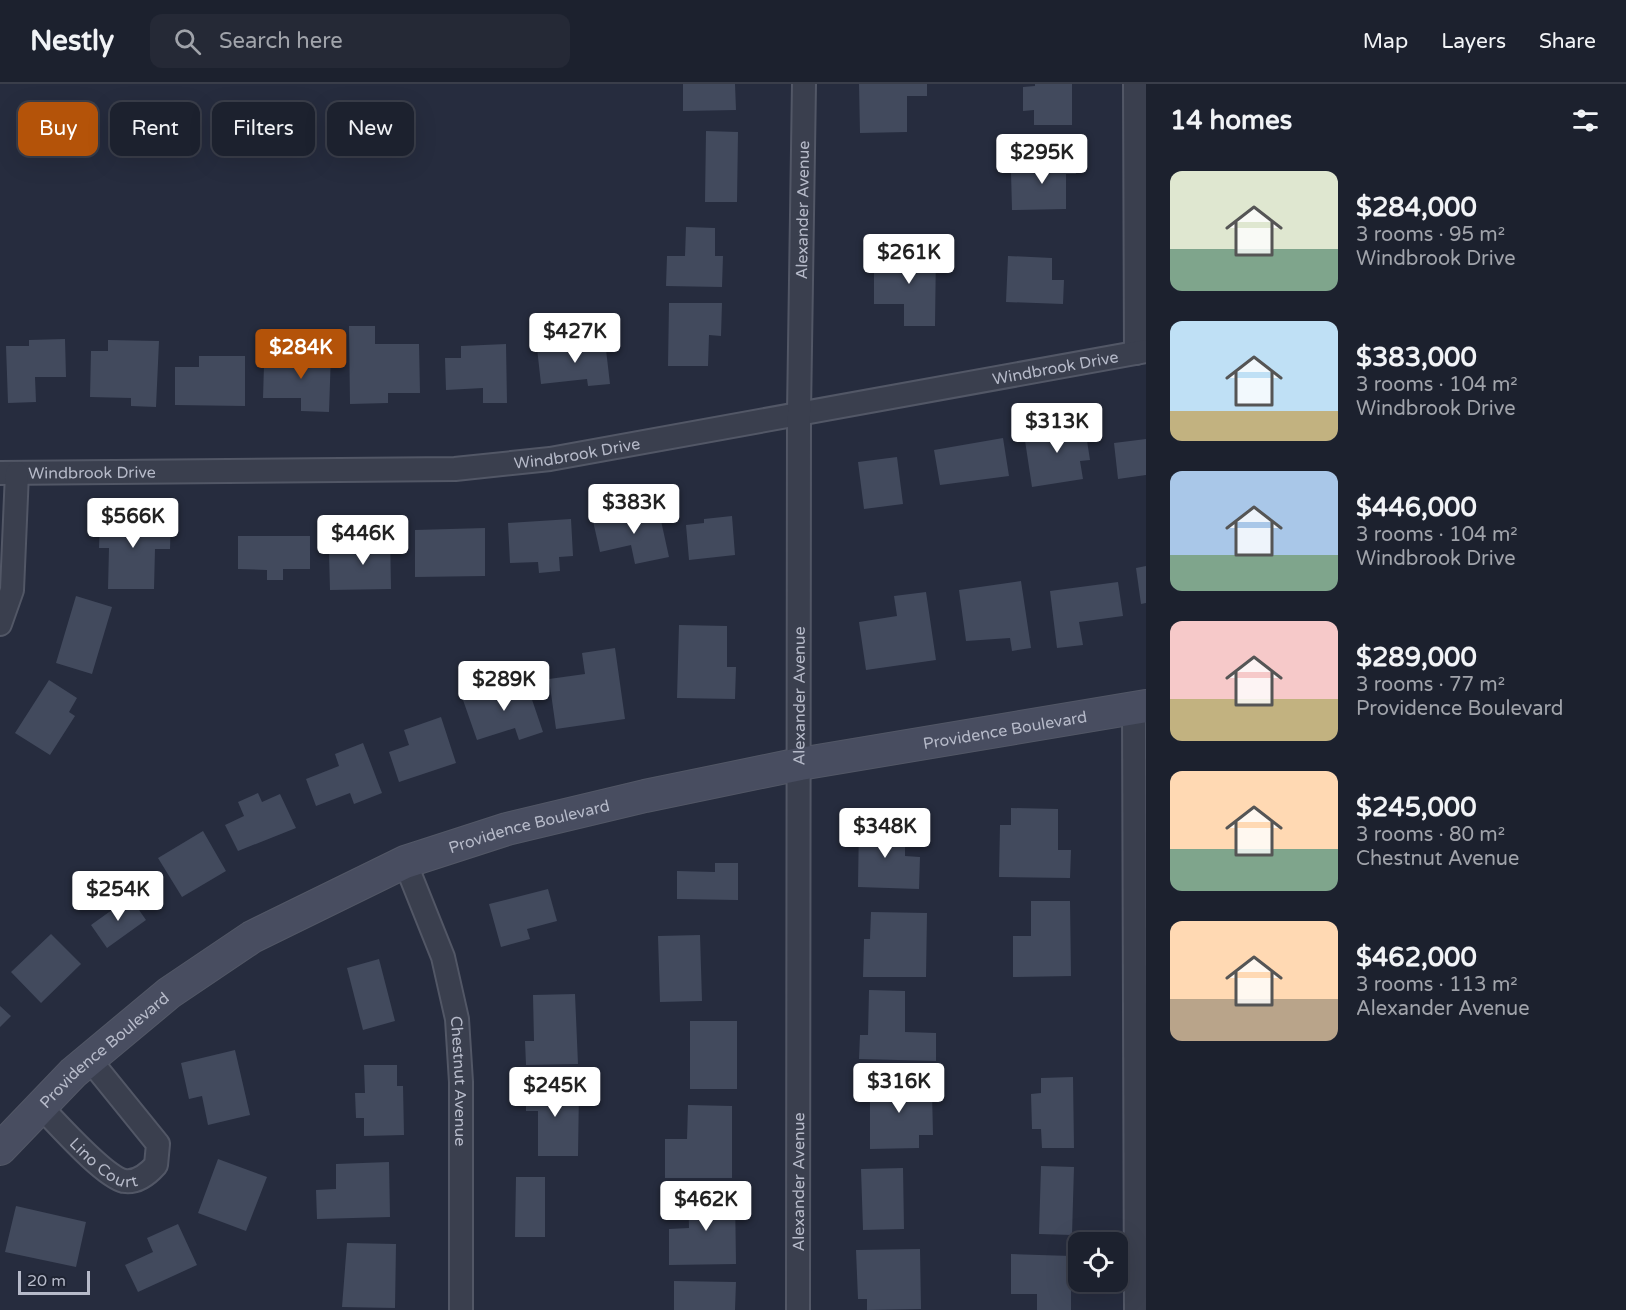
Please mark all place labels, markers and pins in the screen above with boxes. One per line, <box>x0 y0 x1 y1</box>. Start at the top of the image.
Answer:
pin: $295K <box>1000 134 1084 185</box>
pin: $261K <box>867 234 951 285</box>
pin: $427K <box>533 313 617 364</box>
pin: $284K <box>259 329 343 380</box>
pin: $313K <box>1015 403 1099 454</box>
pin: $383K <box>592 484 676 535</box>
pin: $566K <box>91 498 175 549</box>
pin: $446K <box>321 515 405 566</box>
pin: $289K <box>462 661 546 712</box>
pin: $348K <box>843 808 927 859</box>
pin: $254K <box>76 871 160 922</box>
pin: $316K <box>857 1063 941 1114</box>
pin: $245K <box>513 1067 597 1118</box>
pin: $462K <box>664 1181 748 1232</box>

